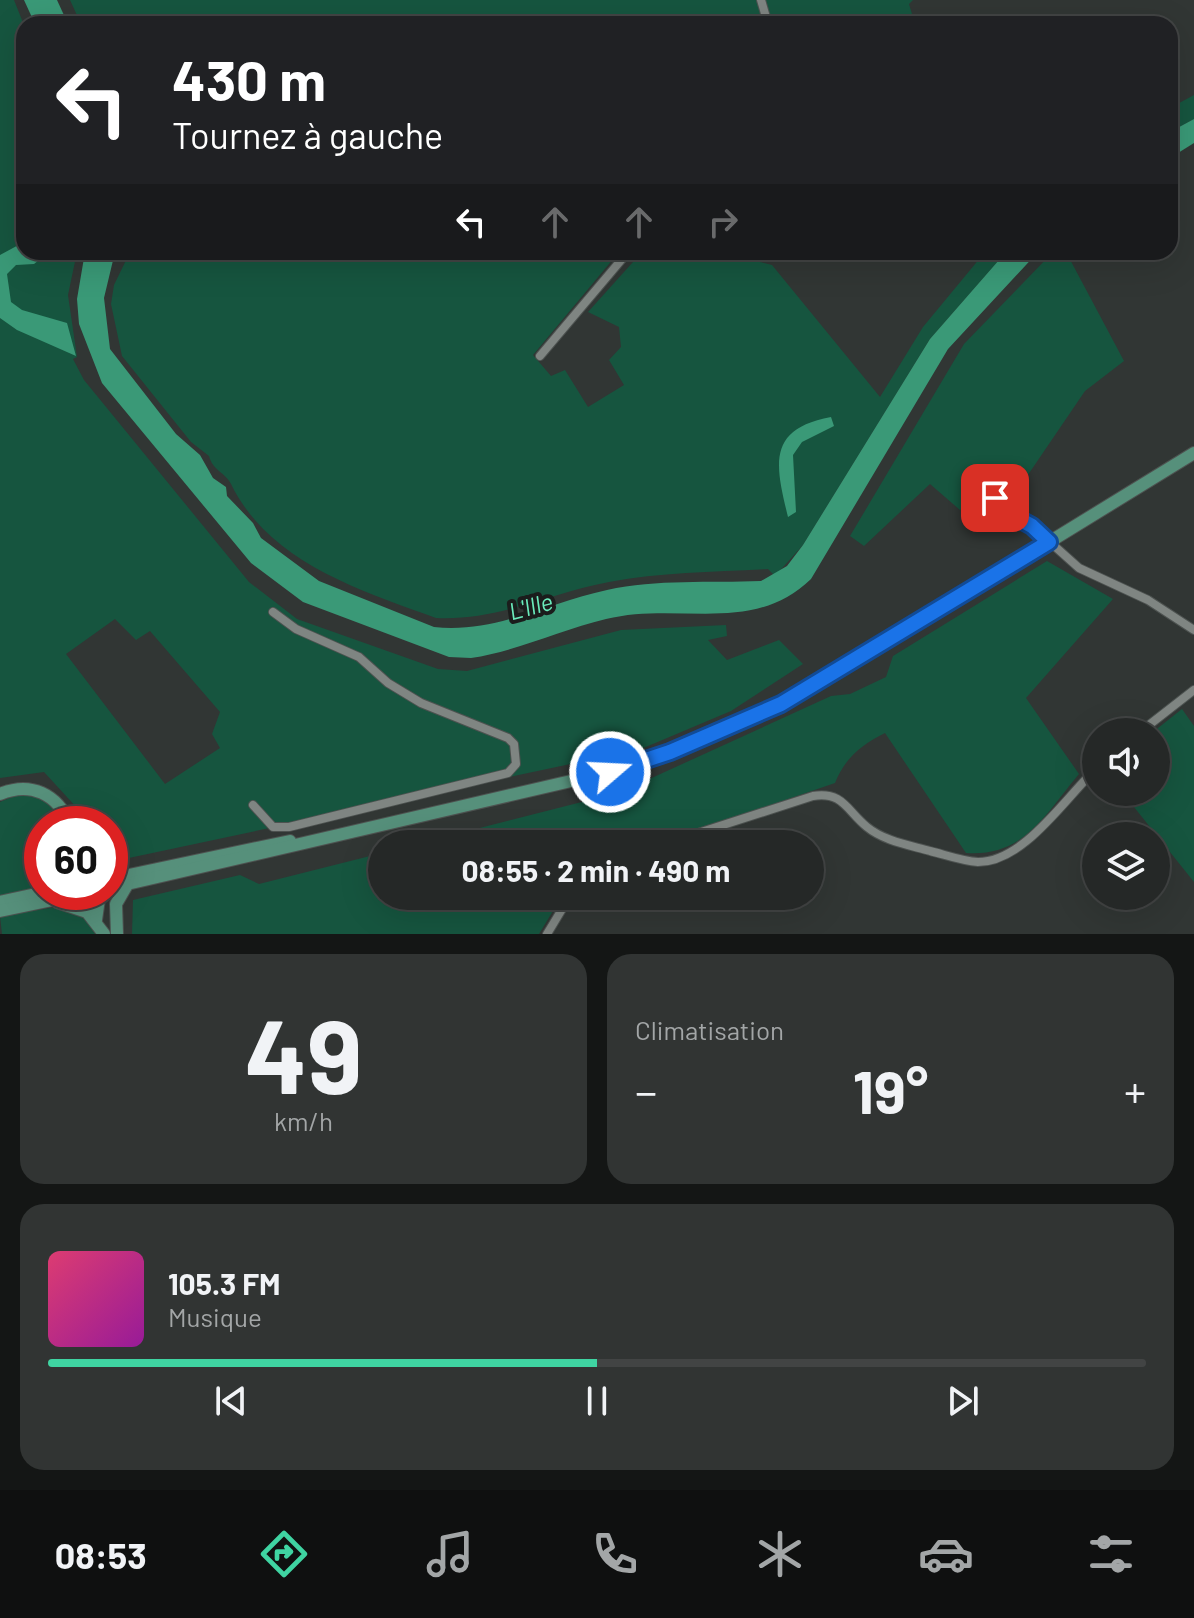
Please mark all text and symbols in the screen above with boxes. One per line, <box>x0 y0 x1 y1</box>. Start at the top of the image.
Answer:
text: 430 m <box>172 45 326 112</box>
icon: left <box>40 48 144 152</box>
text: Tournez à gauche <box>172 113 443 156</box>
icon: left <box>449 200 493 244</box>
icon: ahead <box>533 200 577 244</box>
icon: ahead <box>617 200 661 244</box>
icon: right <box>701 200 745 244</box>
pin <box>961 464 1029 532</box>
icon: arrive <box>973 476 1017 520</box>
water label: L'Ille <box>505 586 556 625</box>
map controls <box>1082 718 1170 910</box>
button: sound <box>1082 718 1170 806</box>
position arrow <box>568 730 652 814</box>
speed limit sign: 60 <box>24 806 128 910</box>
button: layers <box>1082 822 1170 910</box>
text: 08:55 · 2 min · 490 m <box>462 852 730 888</box>
text: 49 <box>244 990 363 1115</box>
text: Climatisation <box>635 1014 784 1045</box>
text: 19° <box>853 1054 928 1126</box>
text: − <box>635 1064 657 1117</box>
text: + <box>1124 1064 1146 1117</box>
text: km/h <box>274 1105 333 1136</box>
text: 105.3 FM <box>168 1265 280 1301</box>
text: Musique <box>168 1301 262 1332</box>
icon: previous <box>209 1379 253 1423</box>
icon: pause <box>575 1379 619 1423</box>
icon: next <box>941 1379 985 1423</box>
icon: directions <box>256 1526 312 1582</box>
icon: music <box>422 1526 478 1582</box>
icon: phone <box>587 1526 643 1582</box>
icon: climate <box>752 1526 808 1582</box>
icon: car <box>918 1526 974 1582</box>
icon: filters <box>1083 1526 1139 1582</box>
text: 08:53 <box>55 1533 147 1576</box>

